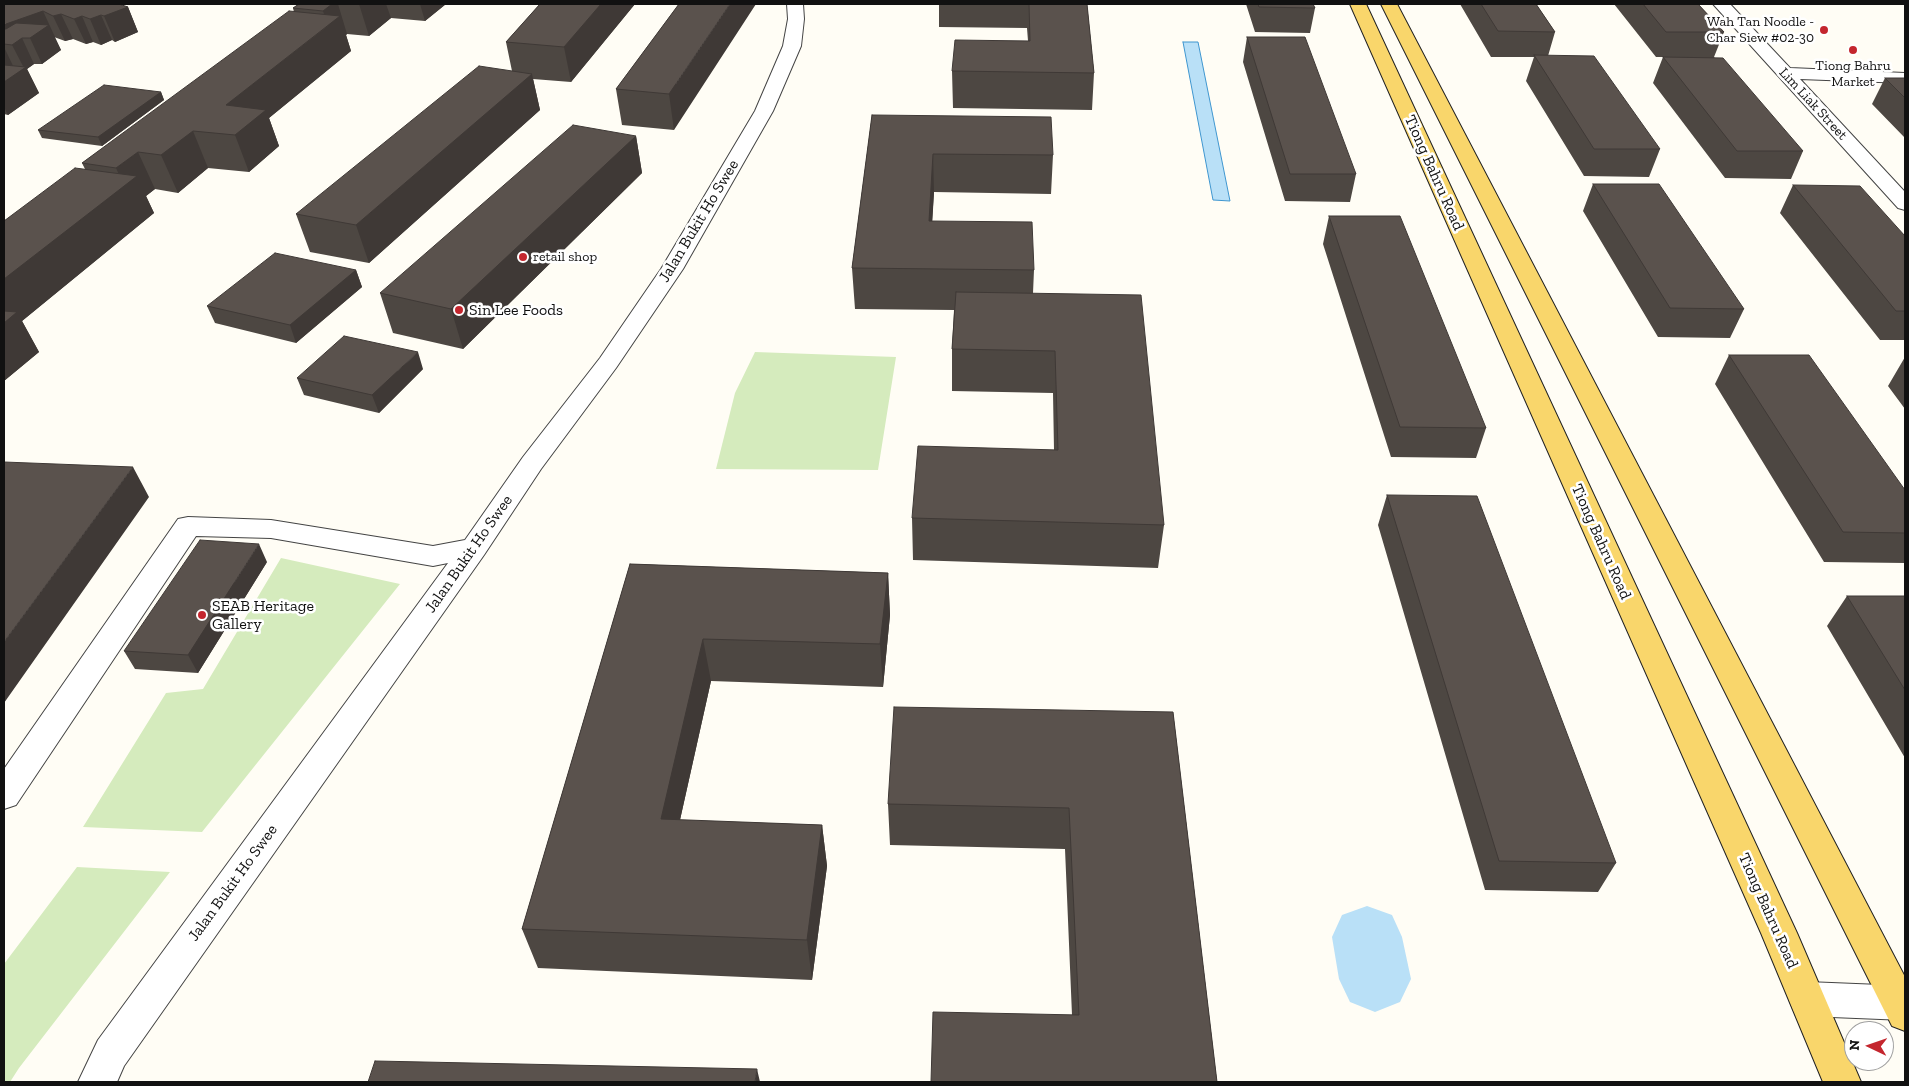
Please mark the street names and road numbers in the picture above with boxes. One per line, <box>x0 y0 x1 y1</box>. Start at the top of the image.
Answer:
street label: Lim Liak Street <box>1775 64 1851 144</box>
street label: Tiong Bahru Road <box>1400 112 1468 234</box>
street label: Jalan Bukit Ho Swee <box>655 156 743 286</box>
street label: Tiong Bahru Road <box>1567 481 1635 603</box>
street label: Jalan Bukit Ho Swee <box>421 491 517 617</box>
street label: Jalan Bukit Ho Swee <box>184 821 282 945</box>
street label: Tiong Bahru Road <box>1734 850 1802 972</box>

